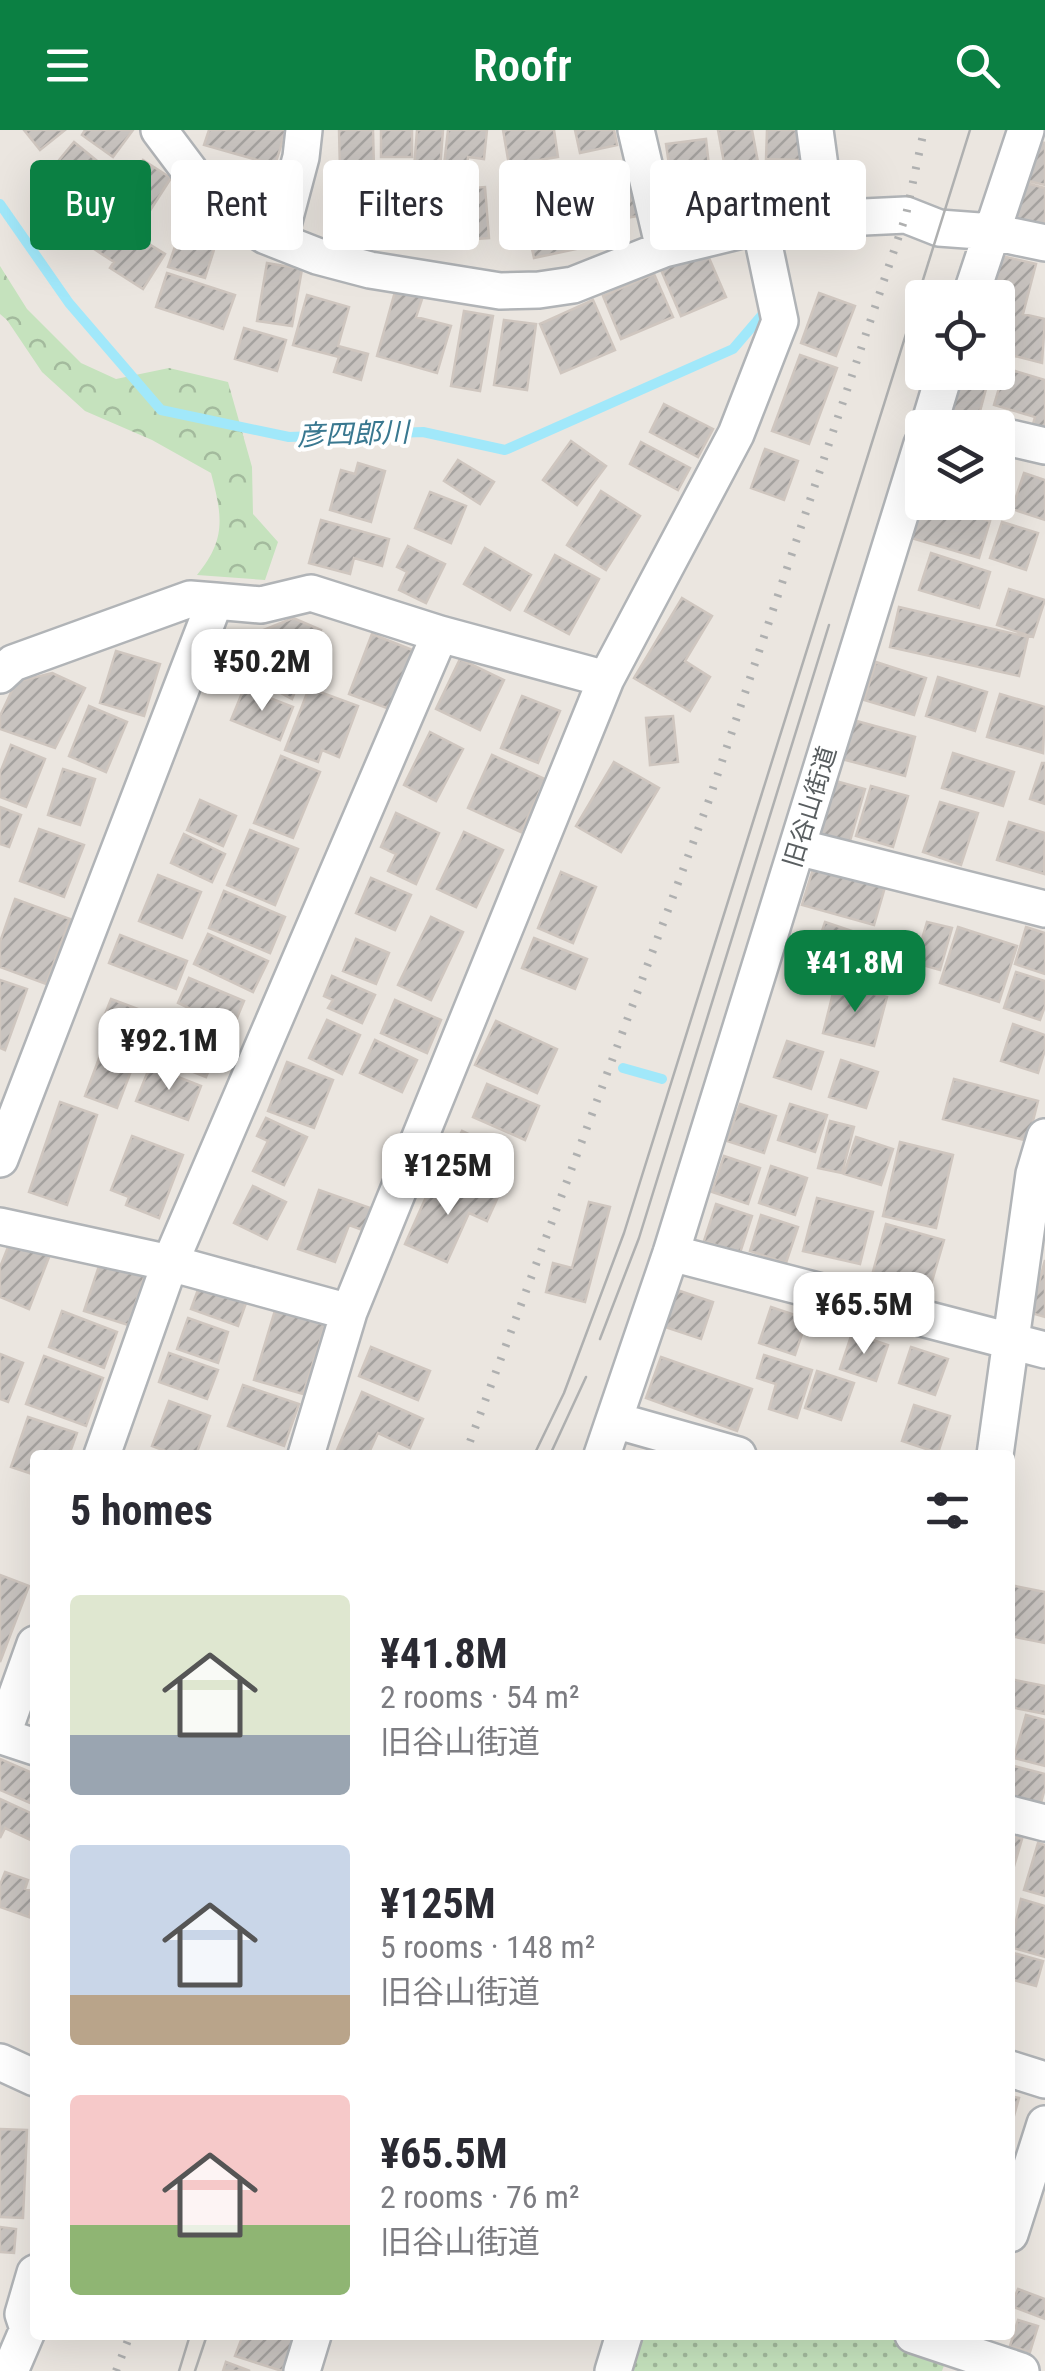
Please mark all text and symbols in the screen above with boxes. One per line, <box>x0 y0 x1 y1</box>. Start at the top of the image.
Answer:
icon: menu <box>40 38 95 93</box>
icon: search <box>950 38 1005 93</box>
text: Roofr <box>473 39 572 92</box>
chip: Buy <box>30 160 151 250</box>
chip: Rent <box>171 160 303 250</box>
chip: Filters <box>323 160 479 250</box>
chip: New <box>499 160 630 250</box>
chip: Apartment <box>650 160 866 250</box>
map controls <box>905 280 1015 520</box>
button: locate <box>905 280 1015 390</box>
button: layers <box>905 410 1015 520</box>
water label: 彦四郎川 <box>296 415 413 452</box>
pin: ¥50.2M <box>181 629 343 714</box>
text: ¥50.2M <box>213 642 311 680</box>
street label: 旧谷山街道 <box>778 743 842 871</box>
pin: ¥41.8M <box>774 930 936 1015</box>
text: ¥41.8M <box>806 943 904 981</box>
pin: ¥92.1M <box>88 1008 250 1093</box>
text: ¥92.1M <box>120 1021 218 1059</box>
pin: ¥125M <box>378 1133 518 1218</box>
text: ¥125M <box>404 1146 492 1184</box>
pin: ¥65.5M <box>783 1272 945 1357</box>
text: ¥65.5M <box>815 1285 913 1323</box>
icon: filters <box>920 1483 975 1538</box>
text: 5 homes <box>70 1486 213 1535</box>
text: ¥41.8M <box>380 1629 508 1678</box>
icon: home <box>150 1635 270 1755</box>
text: 2 rooms · 54 m² <box>380 1678 579 1716</box>
text: 旧谷山街道 <box>380 1723 540 1761</box>
text: ¥125M <box>380 1879 495 1928</box>
icon: home <box>150 1885 270 2005</box>
text: 5 rooms · 148 m² <box>380 1928 595 1966</box>
text: 旧谷山街道 <box>380 1973 540 2011</box>
text: ¥65.5M <box>380 2129 508 2178</box>
icon: home <box>150 2135 270 2255</box>
text: 2 rooms · 76 m² <box>380 2178 579 2216</box>
text: 旧谷山街道 <box>380 2223 540 2261</box>

